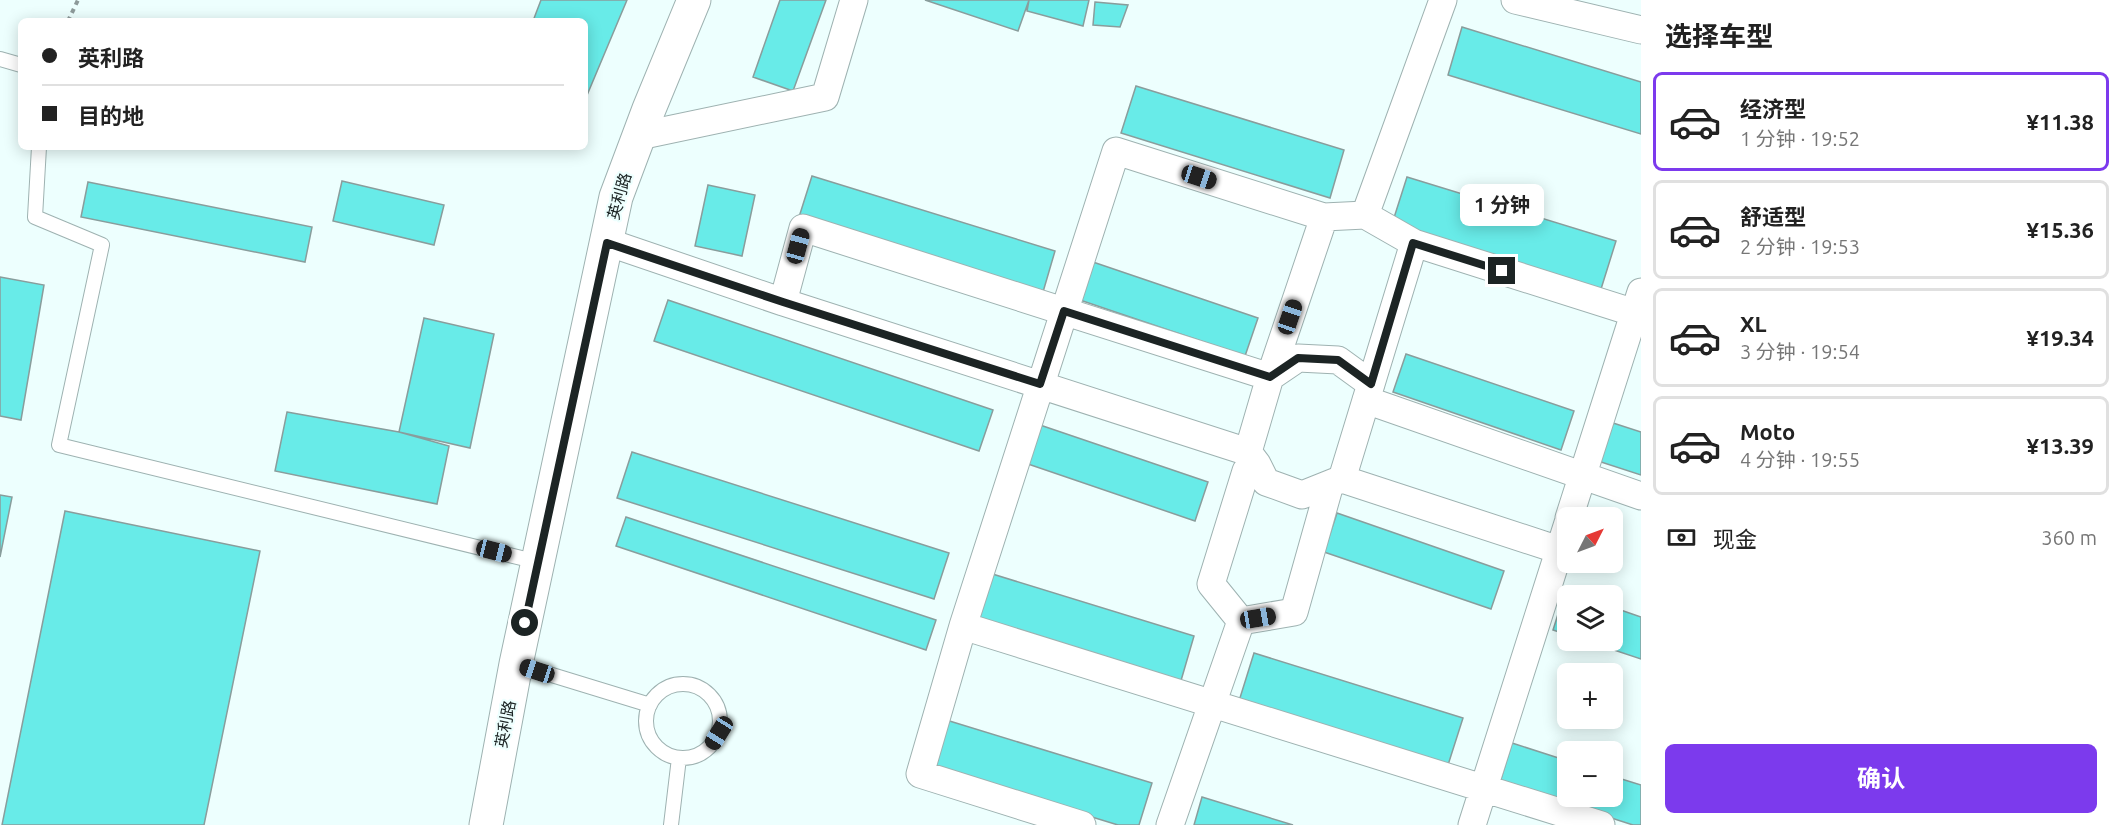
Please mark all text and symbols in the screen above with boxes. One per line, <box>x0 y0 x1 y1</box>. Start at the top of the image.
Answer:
text: 选择车型 <box>1665 21 1773 51</box>
text: 英利路 <box>78 45 144 70</box>
icon: car <box>1668 95 1722 149</box>
text: 经济型 <box>1740 96 1806 121</box>
text: 目的地 <box>78 103 144 128</box>
text: ¥11.38 <box>2027 109 2094 134</box>
text: 1 分钟 · 19:52 <box>1740 127 1860 150</box>
car <box>1179 163 1219 191</box>
street label: 英利路 <box>604 170 634 222</box>
callout: 1 分钟 <box>1460 184 1544 226</box>
text: 1 分钟 <box>1474 193 1530 216</box>
icon: car <box>1668 203 1722 257</box>
text: 舒适型 <box>1740 204 1806 229</box>
text: ¥15.36 <box>2027 217 2094 242</box>
car <box>785 226 811 266</box>
text: 2 分钟 · 19:53 <box>1740 235 1860 258</box>
route end <box>1488 257 1515 284</box>
car <box>1276 297 1304 337</box>
icon: car <box>1668 311 1722 365</box>
text: XL <box>1740 311 1767 336</box>
text: ¥19.34 <box>2027 325 2094 350</box>
text: 3 分钟 · 19:54 <box>1740 340 1860 363</box>
icon: car <box>1668 419 1722 473</box>
text: Moto <box>1740 419 1795 444</box>
text: ¥13.39 <box>2027 433 2094 458</box>
text: 4 分钟 · 19:55 <box>1740 448 1860 471</box>
north arrow <box>1557 507 1623 573</box>
map controls <box>1557 507 1623 807</box>
icon: cash <box>1665 521 1698 554</box>
text: 现金 <box>1713 526 1757 551</box>
text: 360 m <box>2041 526 2097 549</box>
car <box>474 538 514 564</box>
button: layers <box>1557 585 1623 651</box>
car <box>1239 606 1277 630</box>
route start <box>511 609 538 636</box>
car <box>517 657 557 685</box>
button: + <box>1557 663 1623 729</box>
street label: 英利路 <box>492 699 518 749</box>
car <box>702 713 736 753</box>
button: − <box>1557 741 1623 807</box>
button: 确认 <box>1665 744 2097 813</box>

